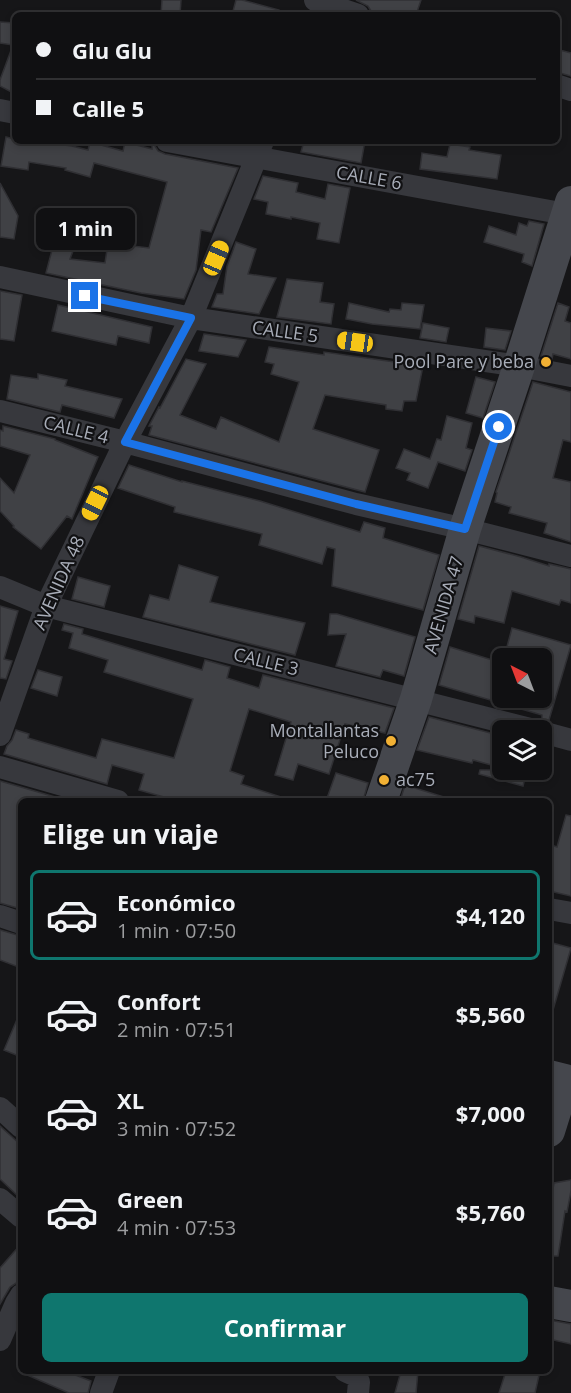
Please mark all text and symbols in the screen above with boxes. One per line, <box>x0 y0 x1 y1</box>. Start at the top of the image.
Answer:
text: Glu Glu <box>72 35 152 65</box>
text: Calle 5 <box>72 93 144 123</box>
street label: CALLE 6 <box>334 159 404 195</box>
callout: 1 min <box>36 209 134 251</box>
text: 1 min <box>58 215 113 242</box>
car <box>201 238 231 278</box>
route end <box>71 282 98 309</box>
street label: CALLE 5 <box>251 315 320 348</box>
car <box>336 331 374 353</box>
place label: Pool Pare y beba <box>393 349 534 373</box>
marker: Pool Pare y beba <box>539 355 553 369</box>
street label: CALLE 4 <box>41 409 111 449</box>
route start <box>485 413 512 440</box>
car <box>79 483 111 523</box>
street label: AVENIDA 48 <box>27 532 89 633</box>
street label: AVENIDA 47 <box>418 553 468 656</box>
street label: CALLE 3 <box>231 641 301 681</box>
north arrow <box>492 648 552 708</box>
map controls <box>492 648 552 780</box>
place label: Montallantas Peluco <box>269 718 379 763</box>
button: layers <box>492 720 552 780</box>
marker: Montallantas Peluco <box>384 734 398 748</box>
place label: ac75 <box>396 767 435 791</box>
marker: ac75 <box>377 773 391 787</box>
text: Elige un viaje <box>42 815 218 852</box>
text: Económico <box>117 887 236 917</box>
icon: car <box>45 888 99 942</box>
text: $4,120 <box>456 900 525 930</box>
text: 1 min · 07:50 <box>117 917 236 944</box>
text: Confort <box>117 986 201 1016</box>
icon: car <box>45 987 99 1041</box>
text: $5,560 <box>456 999 525 1029</box>
text: 2 min · 07:51 <box>117 1016 236 1043</box>
text: XL <box>117 1085 144 1115</box>
icon: car <box>45 1086 99 1140</box>
text: $7,000 <box>456 1098 525 1128</box>
text: 3 min · 07:52 <box>117 1115 236 1142</box>
text: Green <box>117 1184 183 1214</box>
icon: car <box>45 1185 99 1239</box>
text: $5,760 <box>456 1197 525 1227</box>
text: 4 min · 07:53 <box>117 1214 236 1241</box>
button: Confirmar <box>42 1293 528 1362</box>

